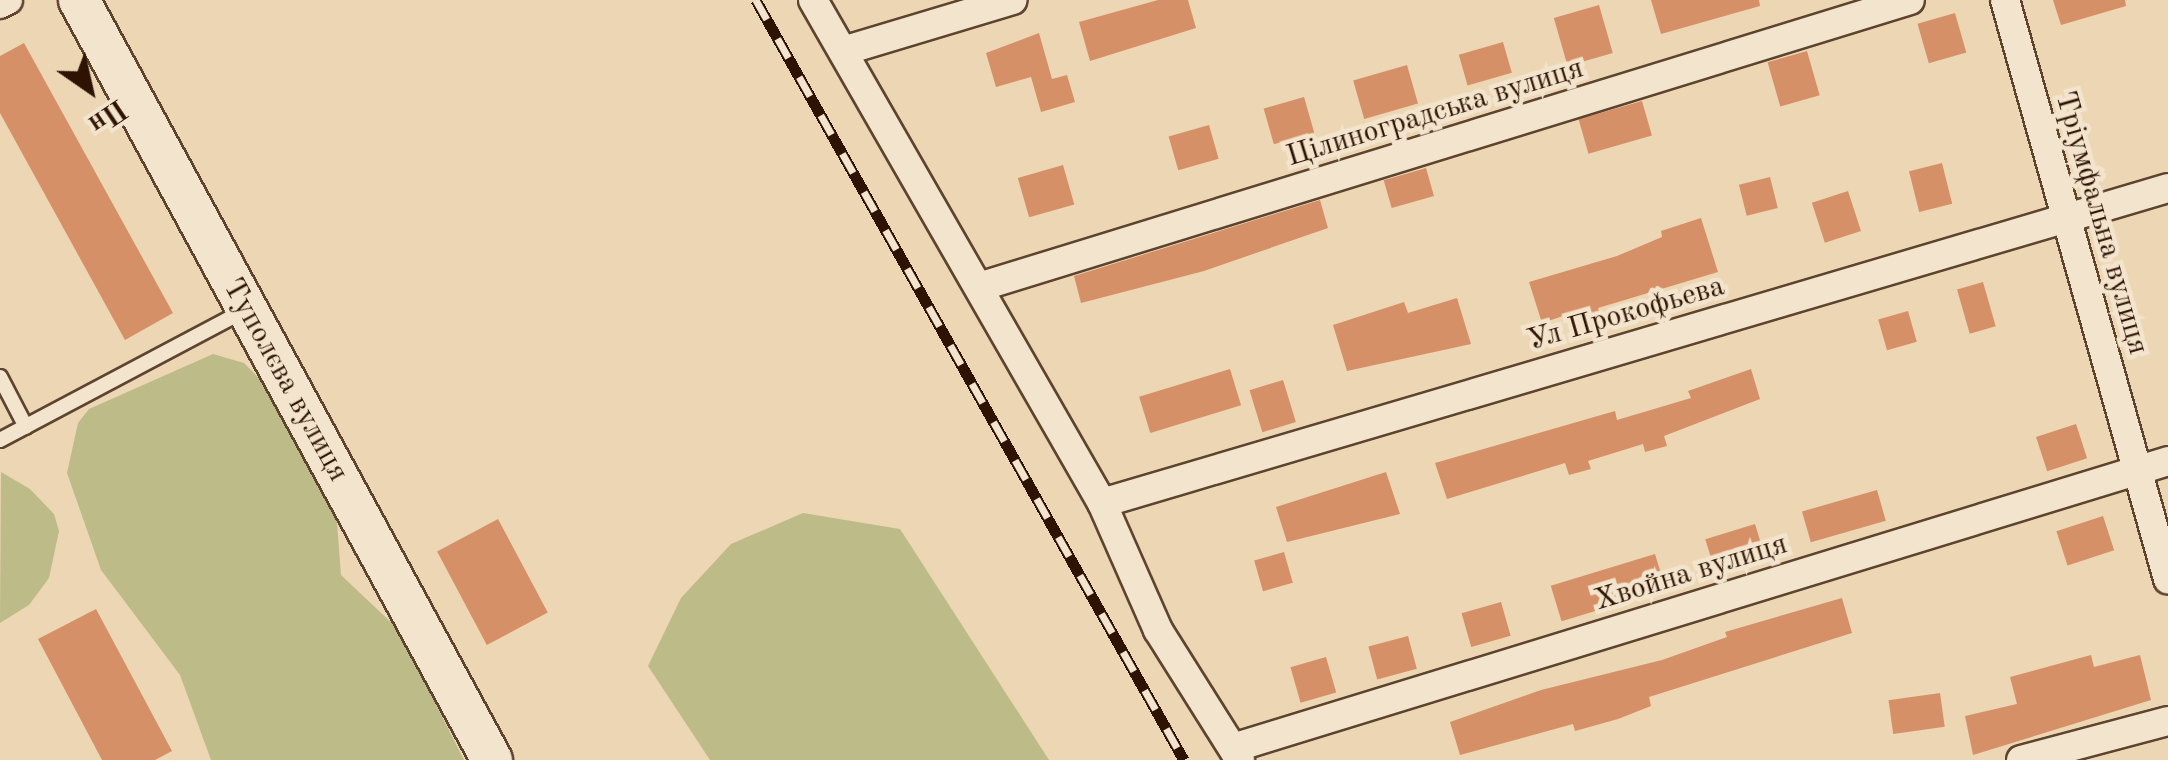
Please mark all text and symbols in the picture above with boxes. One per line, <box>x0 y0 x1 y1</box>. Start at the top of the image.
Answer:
north arrow <box>40 40 140 140</box>
street label: Цілиноградська вулиця <box>1282 51 1588 175</box>
street label: Тріумфальна вулиця <box>2046 87 2156 359</box>
text: Пн <box>83 92 131 137</box>
street label: Ул Прокофьева <box>1523 269 1729 359</box>
street label: Туполєва вулиця <box>214 272 356 488</box>
street label: Хвойна вулиця <box>1590 527 1792 619</box>

